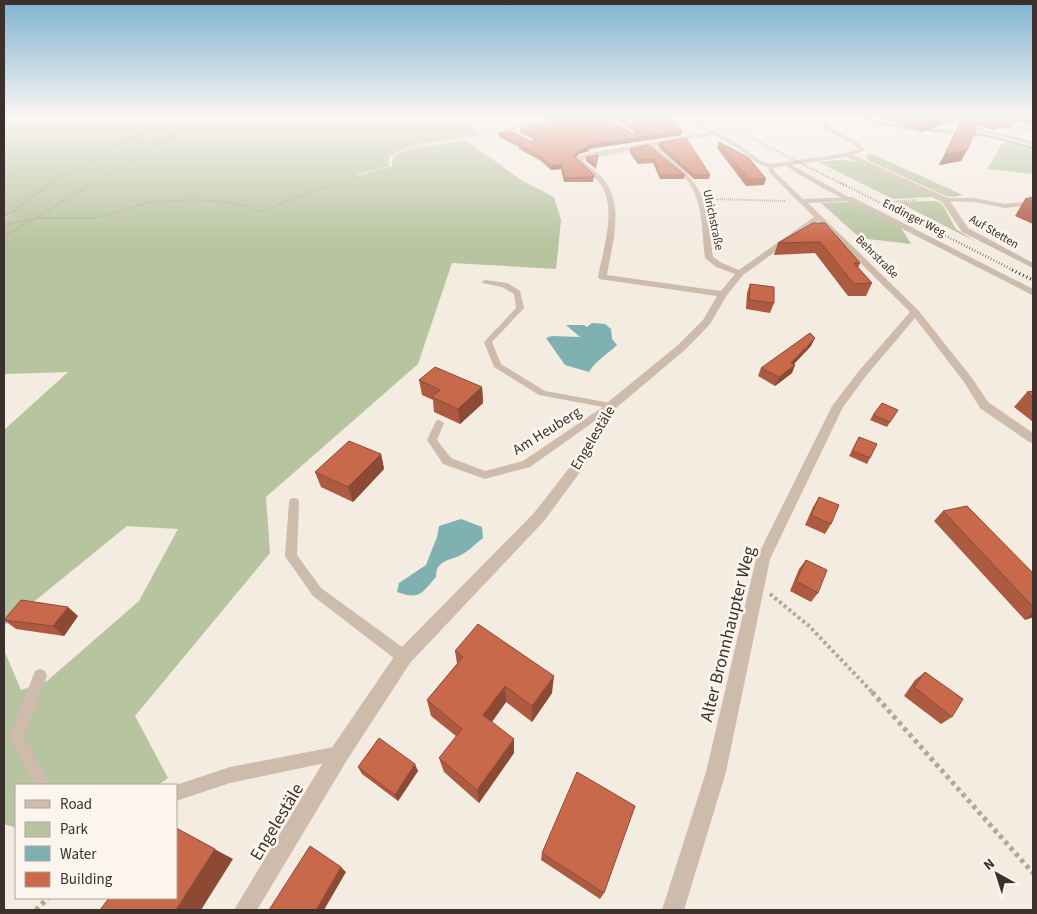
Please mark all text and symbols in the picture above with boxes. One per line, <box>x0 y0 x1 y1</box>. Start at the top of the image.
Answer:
street label: Ulrichstraße <box>698 188 728 252</box>
street label: Endinger Weg <box>879 195 949 241</box>
street label: Auf Stetten <box>966 211 1022 253</box>
street label: Behrstraße <box>851 231 903 283</box>
street label: Am Heuberg <box>509 401 586 460</box>
street label: Engelestäle <box>566 402 620 474</box>
street label: Alter Bronnhaupter Weg <box>694 544 762 724</box>
street label: Engelestäle <box>244 779 310 865</box>
legend <box>15 784 178 899</box>
text: Road <box>60 794 92 815</box>
text: Park <box>60 819 89 840</box>
text: Water <box>60 844 97 865</box>
north arrow <box>972 849 1022 899</box>
text: N <box>980 854 999 875</box>
text: Building <box>60 869 113 890</box>

